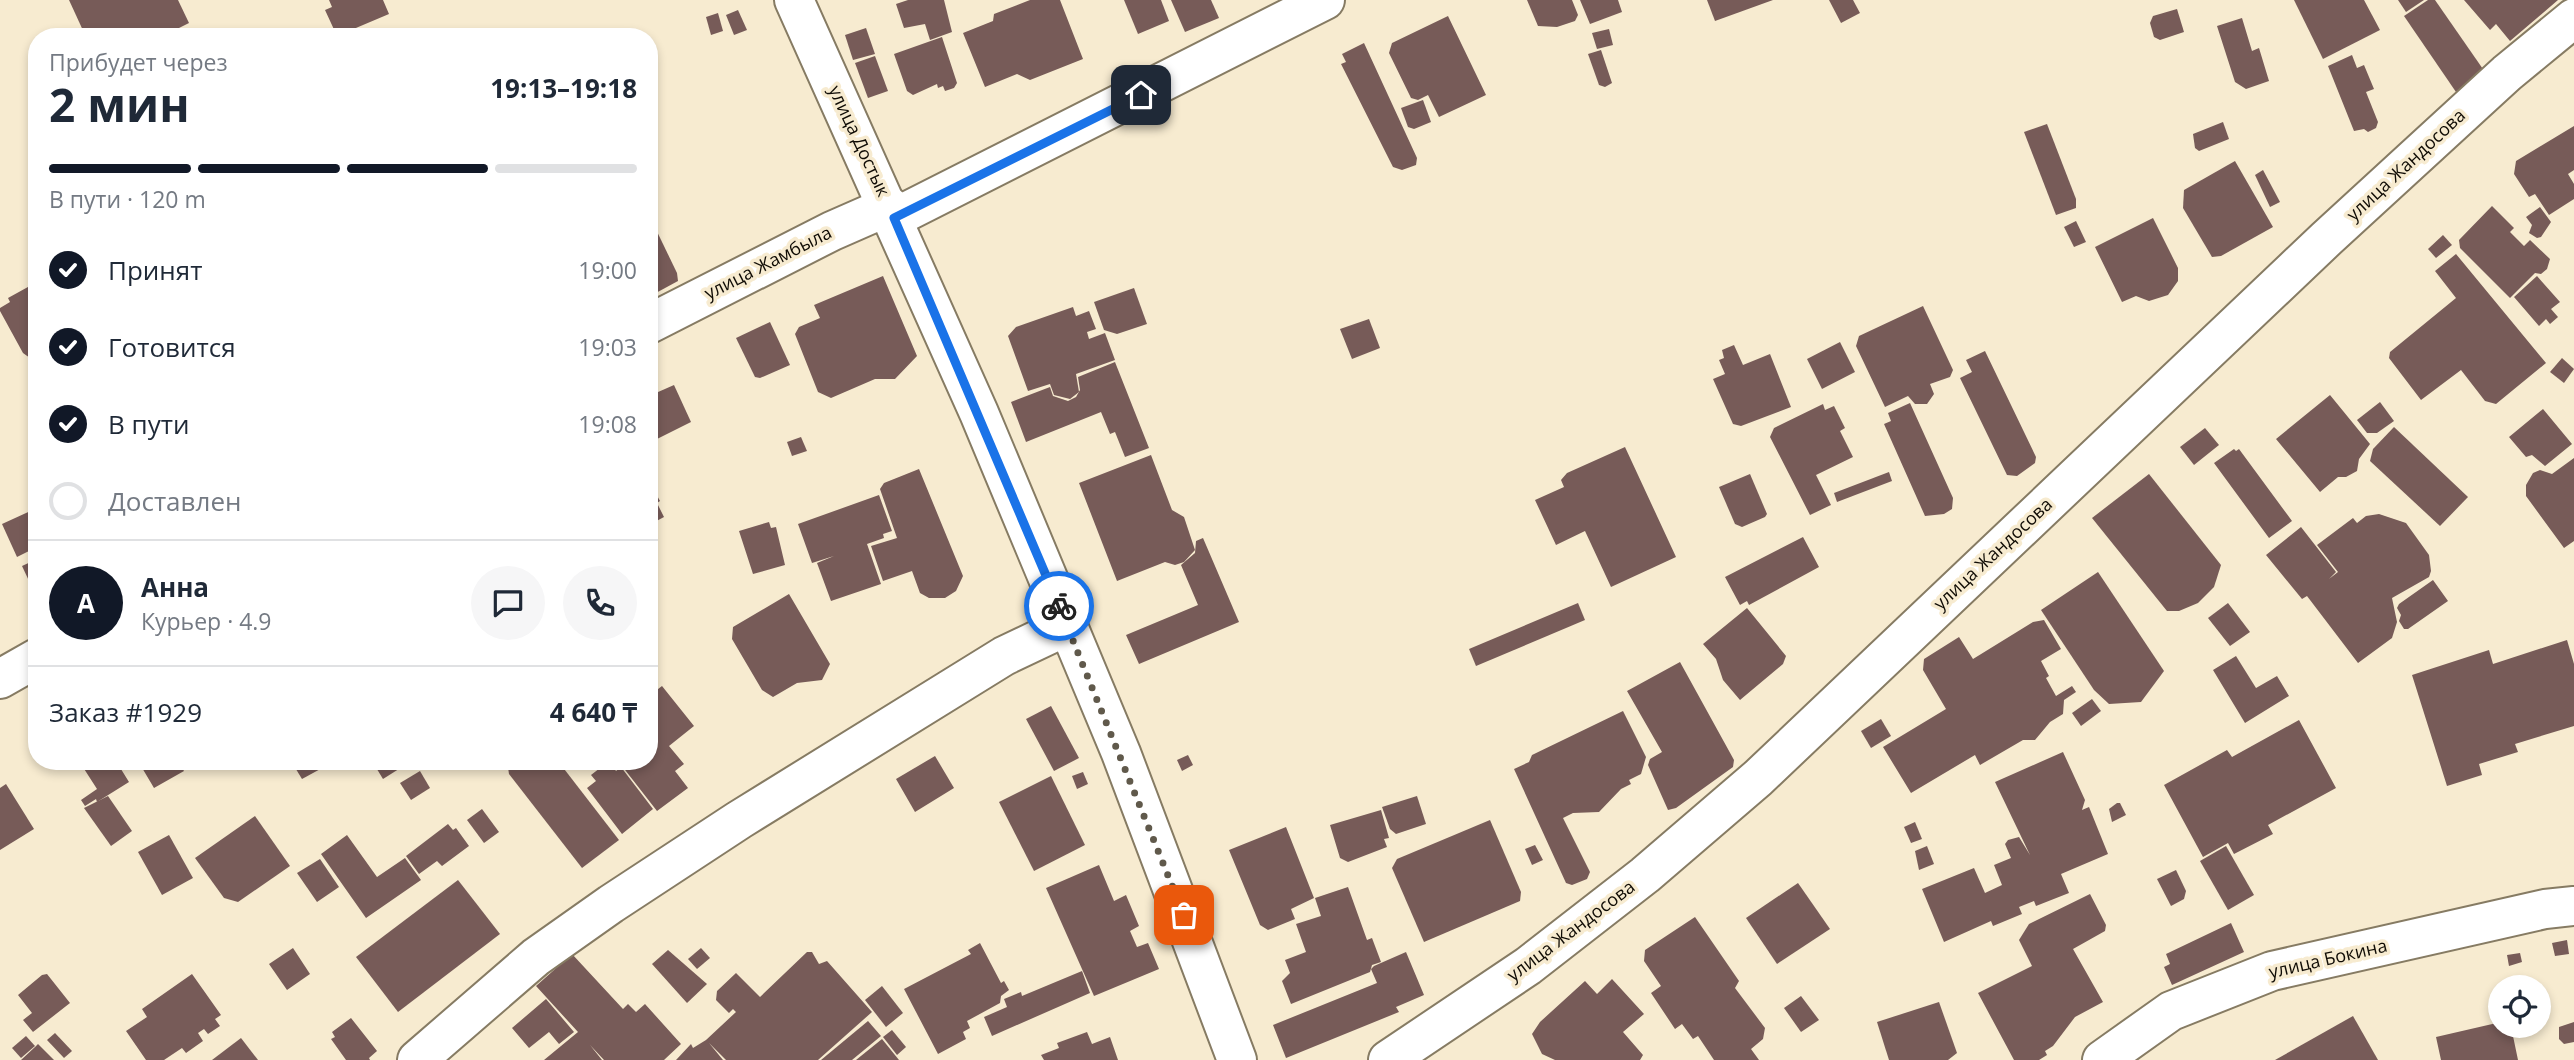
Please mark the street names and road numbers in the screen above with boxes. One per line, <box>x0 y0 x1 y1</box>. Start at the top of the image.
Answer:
street label: улица Достык <box>824 81 896 201</box>
street label: улица Жандосова <box>2341 103 2470 226</box>
street label: улица Жамбыла <box>700 220 835 305</box>
street label: улица Жандосова <box>1928 492 2057 615</box>
street label: улица Жандосова <box>1502 874 1639 986</box>
street label: улица Бокина <box>2266 933 2389 983</box>

